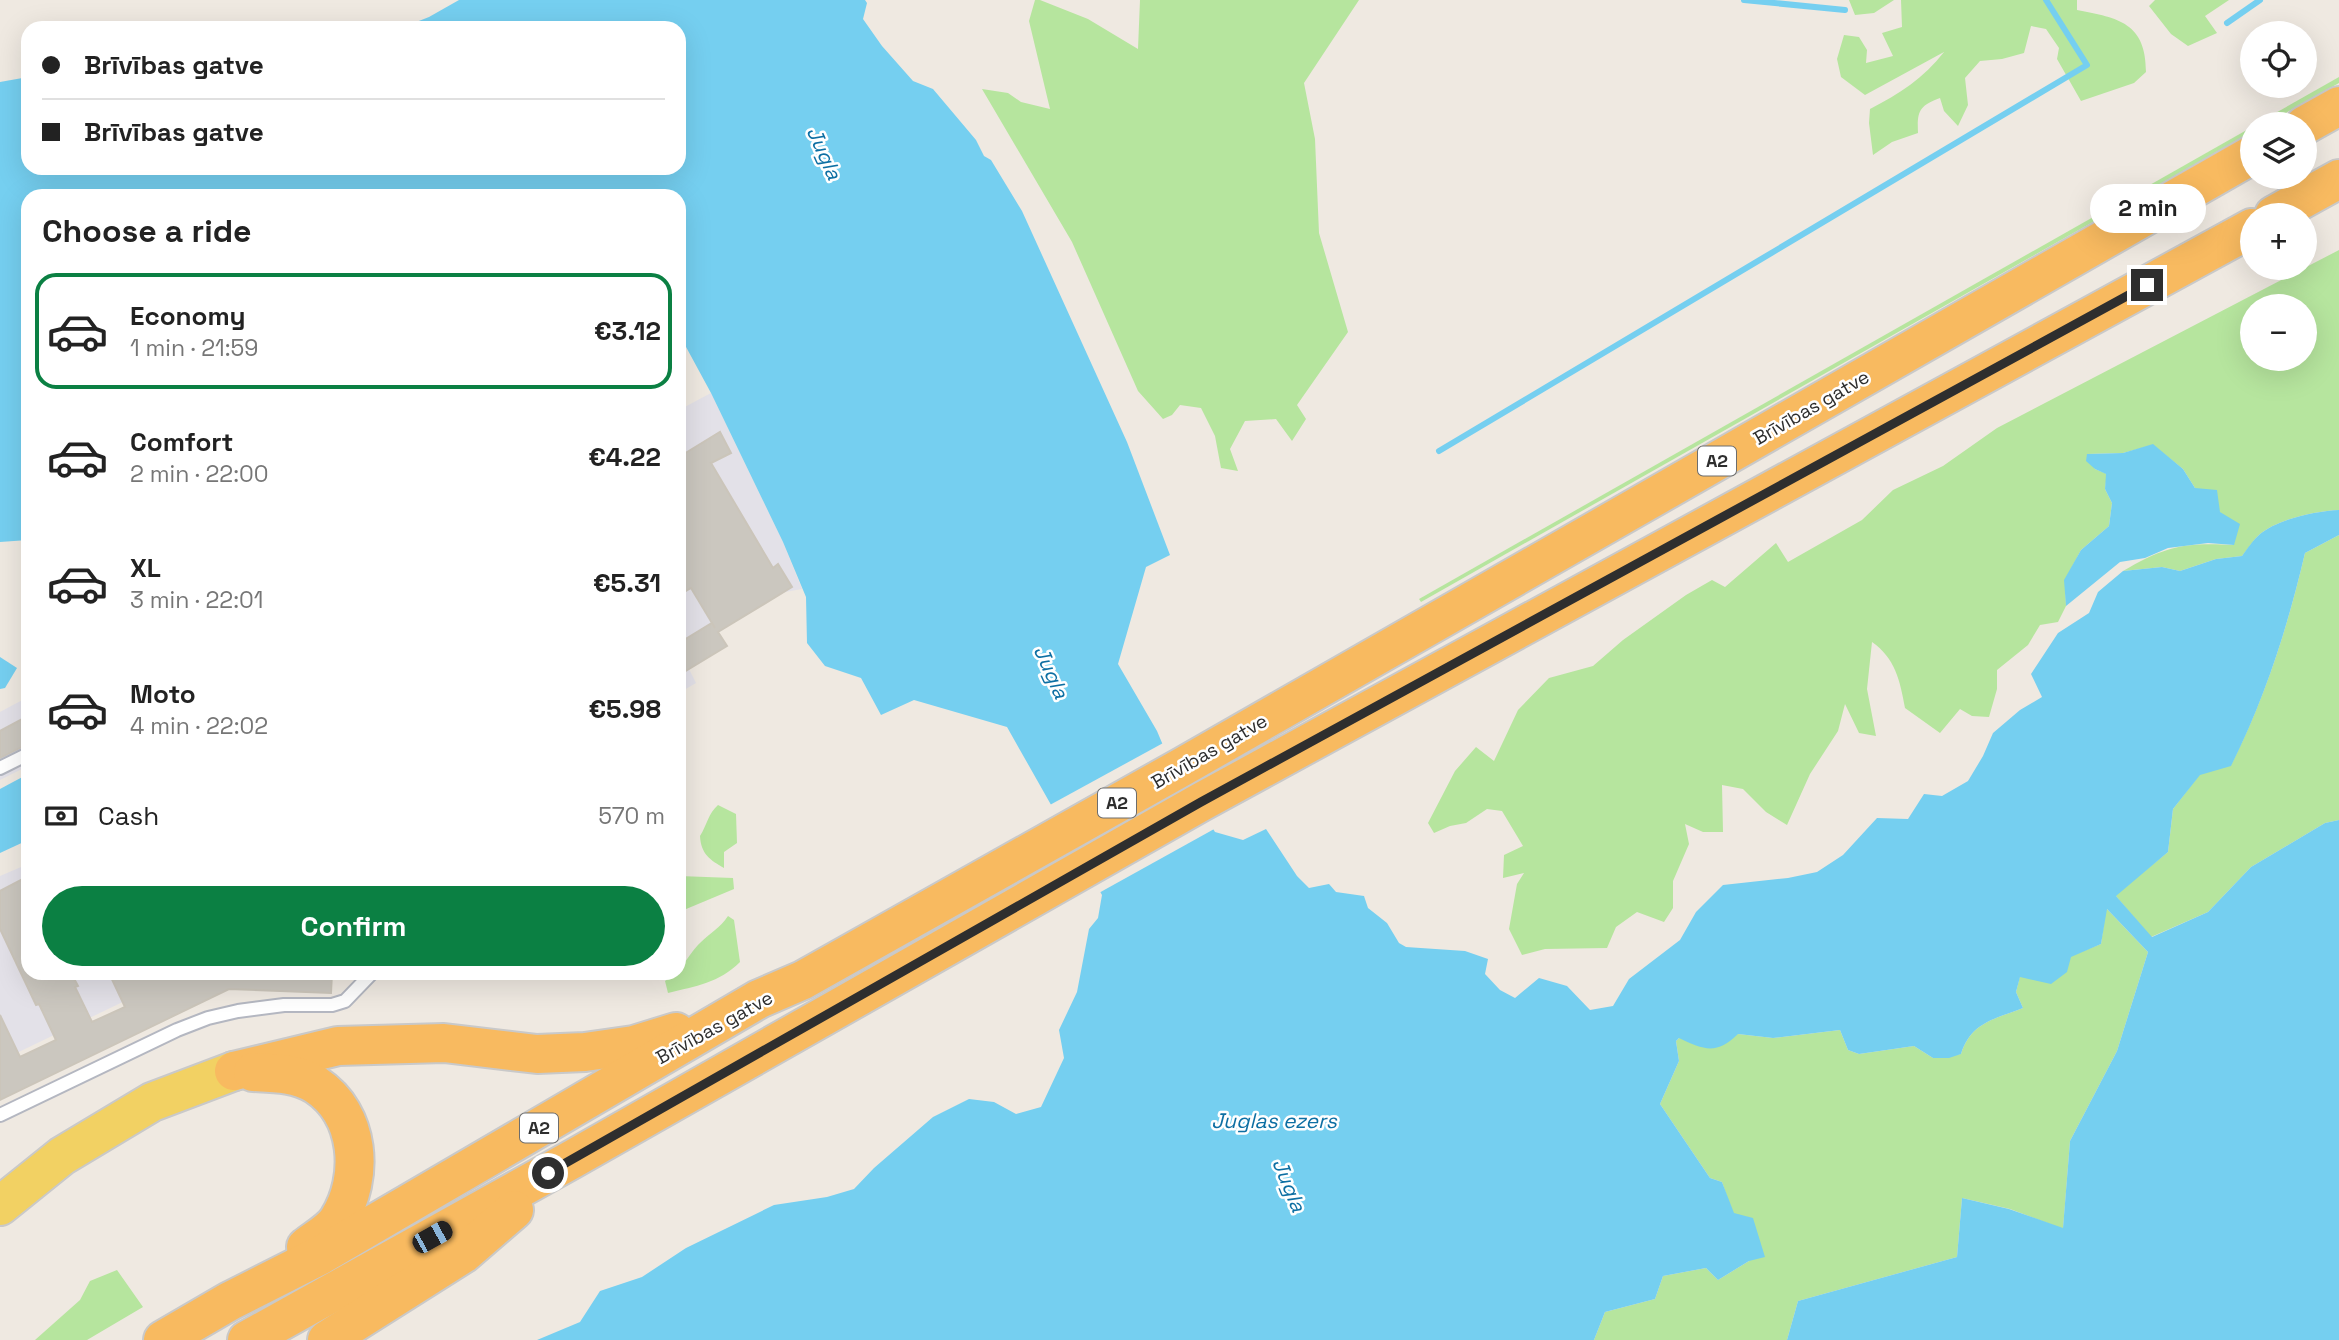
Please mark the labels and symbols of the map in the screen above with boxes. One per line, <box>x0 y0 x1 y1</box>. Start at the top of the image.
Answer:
water label: Jugla <box>801 122 848 184</box>
callout: 2 min <box>2089 184 2205 232</box>
route end <box>2131 269 2163 301</box>
street label: Brīvības gatve <box>1749 364 1874 451</box>
road number: A2 <box>1698 447 1736 476</box>
water label: Jugla <box>1028 641 1075 703</box>
street label: Brīvības gatve <box>1147 708 1272 795</box>
road number: A2 <box>1098 788 1136 818</box>
street label: Brīvības gatve <box>651 985 777 1070</box>
water label: Juglas ezers <box>1211 1107 1338 1134</box>
road number: A2 <box>520 1114 558 1142</box>
water label: Jugla <box>1267 1154 1313 1216</box>
route start <box>532 1157 564 1189</box>
car <box>409 1218 456 1256</box>

